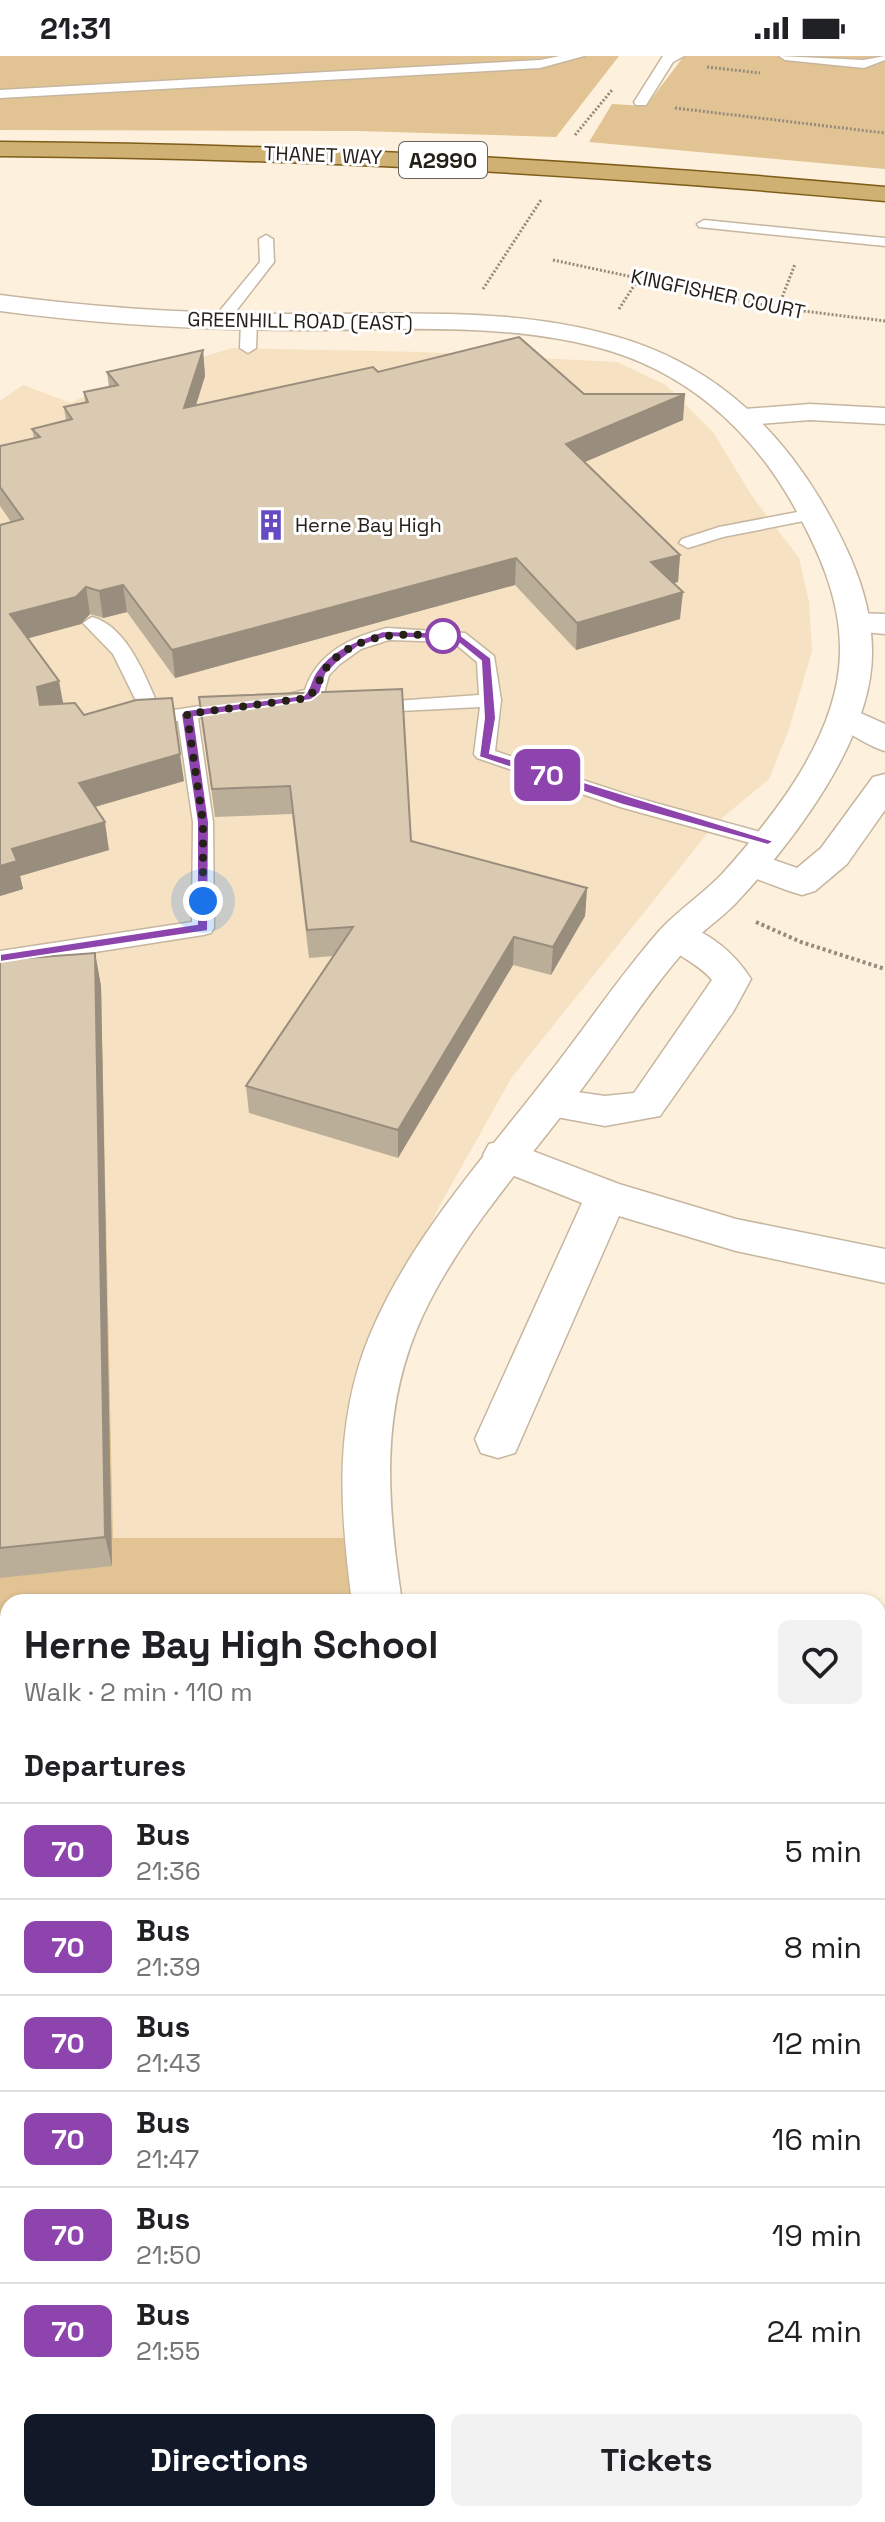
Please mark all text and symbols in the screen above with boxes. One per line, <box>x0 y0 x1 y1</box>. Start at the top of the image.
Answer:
text: 21:31 <box>40 9 112 48</box>
street label: THANET WAY <box>263 140 383 170</box>
road number: A2990 <box>399 142 487 178</box>
street label: KINGFISHER COURT <box>629 263 808 325</box>
street label: GREENHILL ROAD (EAST) <box>187 306 413 336</box>
building icon: Herne Bay High <box>254 508 288 542</box>
place label: Herne Bay High <box>295 512 442 538</box>
unlabelled marker <box>426 619 460 653</box>
line badge: 70 <box>511 749 583 801</box>
text: 70 <box>530 757 564 793</box>
your location <box>183 881 223 921</box>
button: heart <box>778 1620 862 1704</box>
text: Herne Bay High School <box>24 1621 438 1669</box>
text: Walk · 2 min · 110 m <box>24 1675 253 1709</box>
text: Departures <box>24 1746 186 1785</box>
text: Bus <box>136 1815 190 1854</box>
text: 5 min <box>785 1832 862 1871</box>
text: 70 <box>51 1833 85 1869</box>
text: 21:36 <box>136 1854 201 1888</box>
text: Bus <box>136 1911 190 1950</box>
text: 8 min <box>784 1928 862 1967</box>
text: 70 <box>51 1929 85 1965</box>
text: 21:39 <box>136 1950 201 1984</box>
text: Bus <box>136 2007 190 2046</box>
text: 12 min <box>772 2024 862 2063</box>
text: 70 <box>51 2025 85 2061</box>
text: 21:43 <box>136 2046 201 2080</box>
text: Bus <box>136 2103 190 2142</box>
text: 16 min <box>772 2120 862 2159</box>
text: 70 <box>51 2121 85 2157</box>
text: 21:47 <box>136 2142 199 2176</box>
text: Bus <box>136 2199 190 2238</box>
text: 19 min <box>772 2216 862 2255</box>
text: 70 <box>51 2217 85 2253</box>
text: 21:50 <box>136 2238 201 2272</box>
text: Bus <box>136 2295 190 2334</box>
text: 24 min <box>767 2312 862 2351</box>
text: 70 <box>51 2313 85 2349</box>
text: 21:55 <box>136 2334 200 2368</box>
button: Directions <box>24 2414 435 2506</box>
button: Tickets <box>451 2414 862 2506</box>

